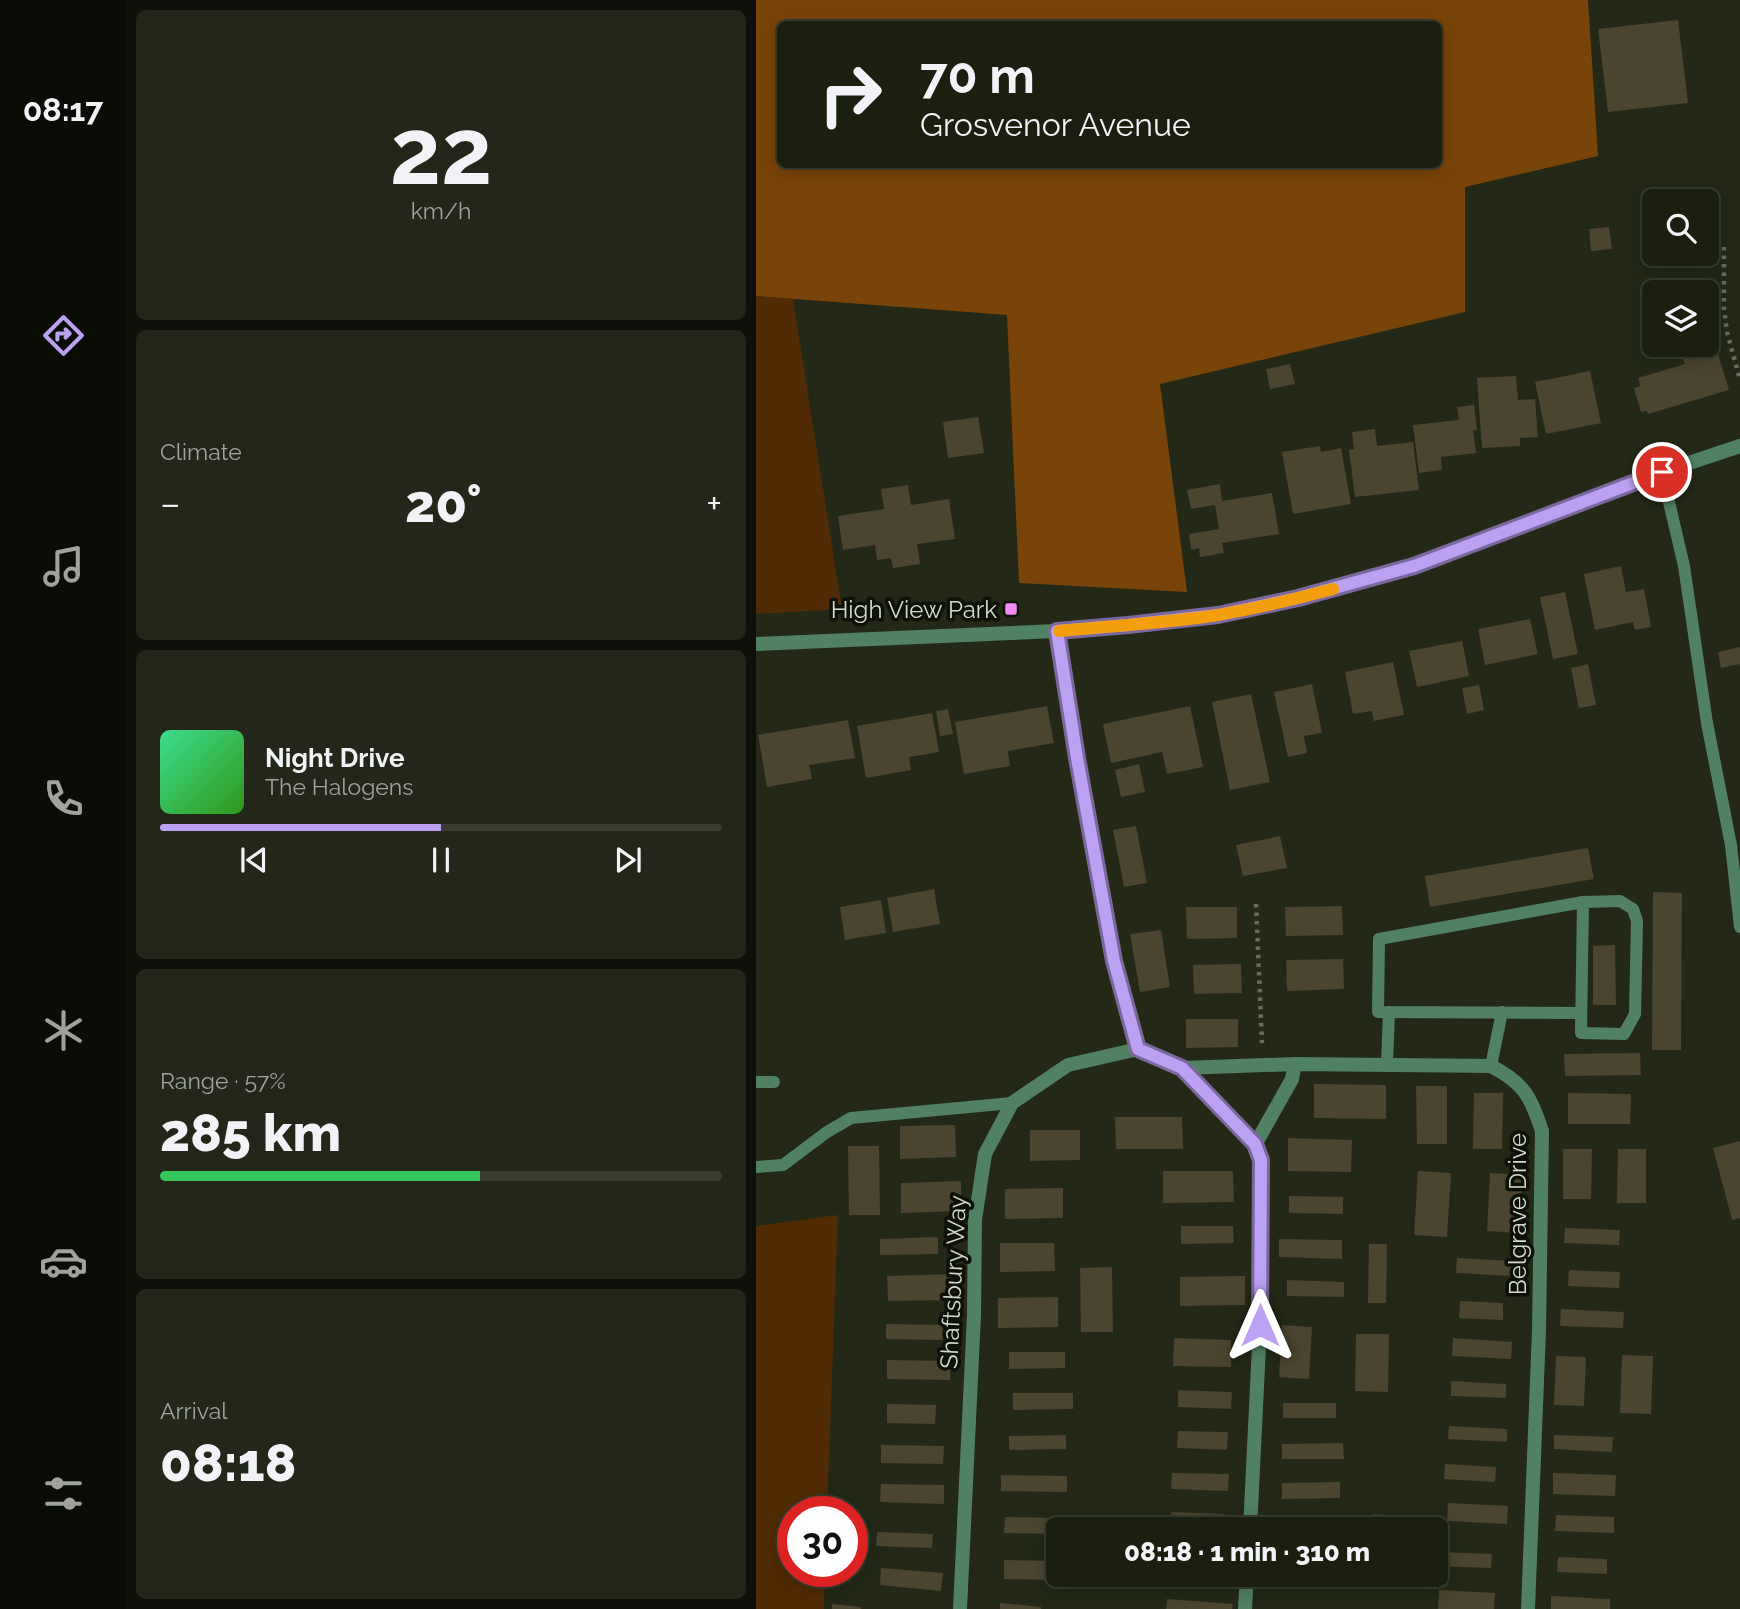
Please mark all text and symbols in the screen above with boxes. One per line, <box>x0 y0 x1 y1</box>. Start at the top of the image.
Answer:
text: 70 m <box>920 47 1035 104</box>
icon: right <box>805 49 896 140</box>
text: 08:17 <box>23 91 103 128</box>
text: 22 <box>390 98 492 205</box>
text: Grosvenor Avenue <box>920 106 1191 143</box>
map controls <box>1642 189 1719 357</box>
button: search <box>1642 189 1719 266</box>
text: km/h <box>411 197 471 224</box>
button: layers <box>1642 280 1719 357</box>
icon: directions <box>39 311 88 360</box>
text: Climate <box>160 438 242 465</box>
pin <box>1632 442 1692 502</box>
icon: arrive <box>1643 453 1681 491</box>
text: 20° <box>405 473 482 534</box>
text: − <box>160 481 180 526</box>
text: + <box>706 481 722 526</box>
icon: music <box>39 542 88 591</box>
place label: High View Park <box>831 595 997 624</box>
marker: High View Park <box>1003 601 1019 617</box>
text: Night Drive <box>265 743 404 773</box>
text: The Halogens <box>265 773 413 800</box>
icon: phone <box>39 774 88 823</box>
icon: previous <box>235 841 273 879</box>
icon: pause <box>422 841 460 879</box>
icon: next <box>609 841 647 879</box>
icon: climate <box>39 1006 88 1055</box>
text: Range · 57% <box>160 1067 286 1094</box>
text: 285 km <box>160 1102 341 1163</box>
street label: Belgrave Drive <box>1503 1133 1532 1295</box>
street label: Shaftsbury Way <box>934 1194 972 1370</box>
icon: car <box>39 1237 88 1286</box>
position arrow <box>1223 1288 1297 1362</box>
text: Arrival <box>160 1397 227 1424</box>
text: 08:18 <box>160 1432 296 1493</box>
icon: filters <box>39 1469 88 1518</box>
speed limit sign: 30 <box>777 1496 868 1587</box>
text: 08:18 · 1 min · 310 m <box>1124 1537 1370 1567</box>

